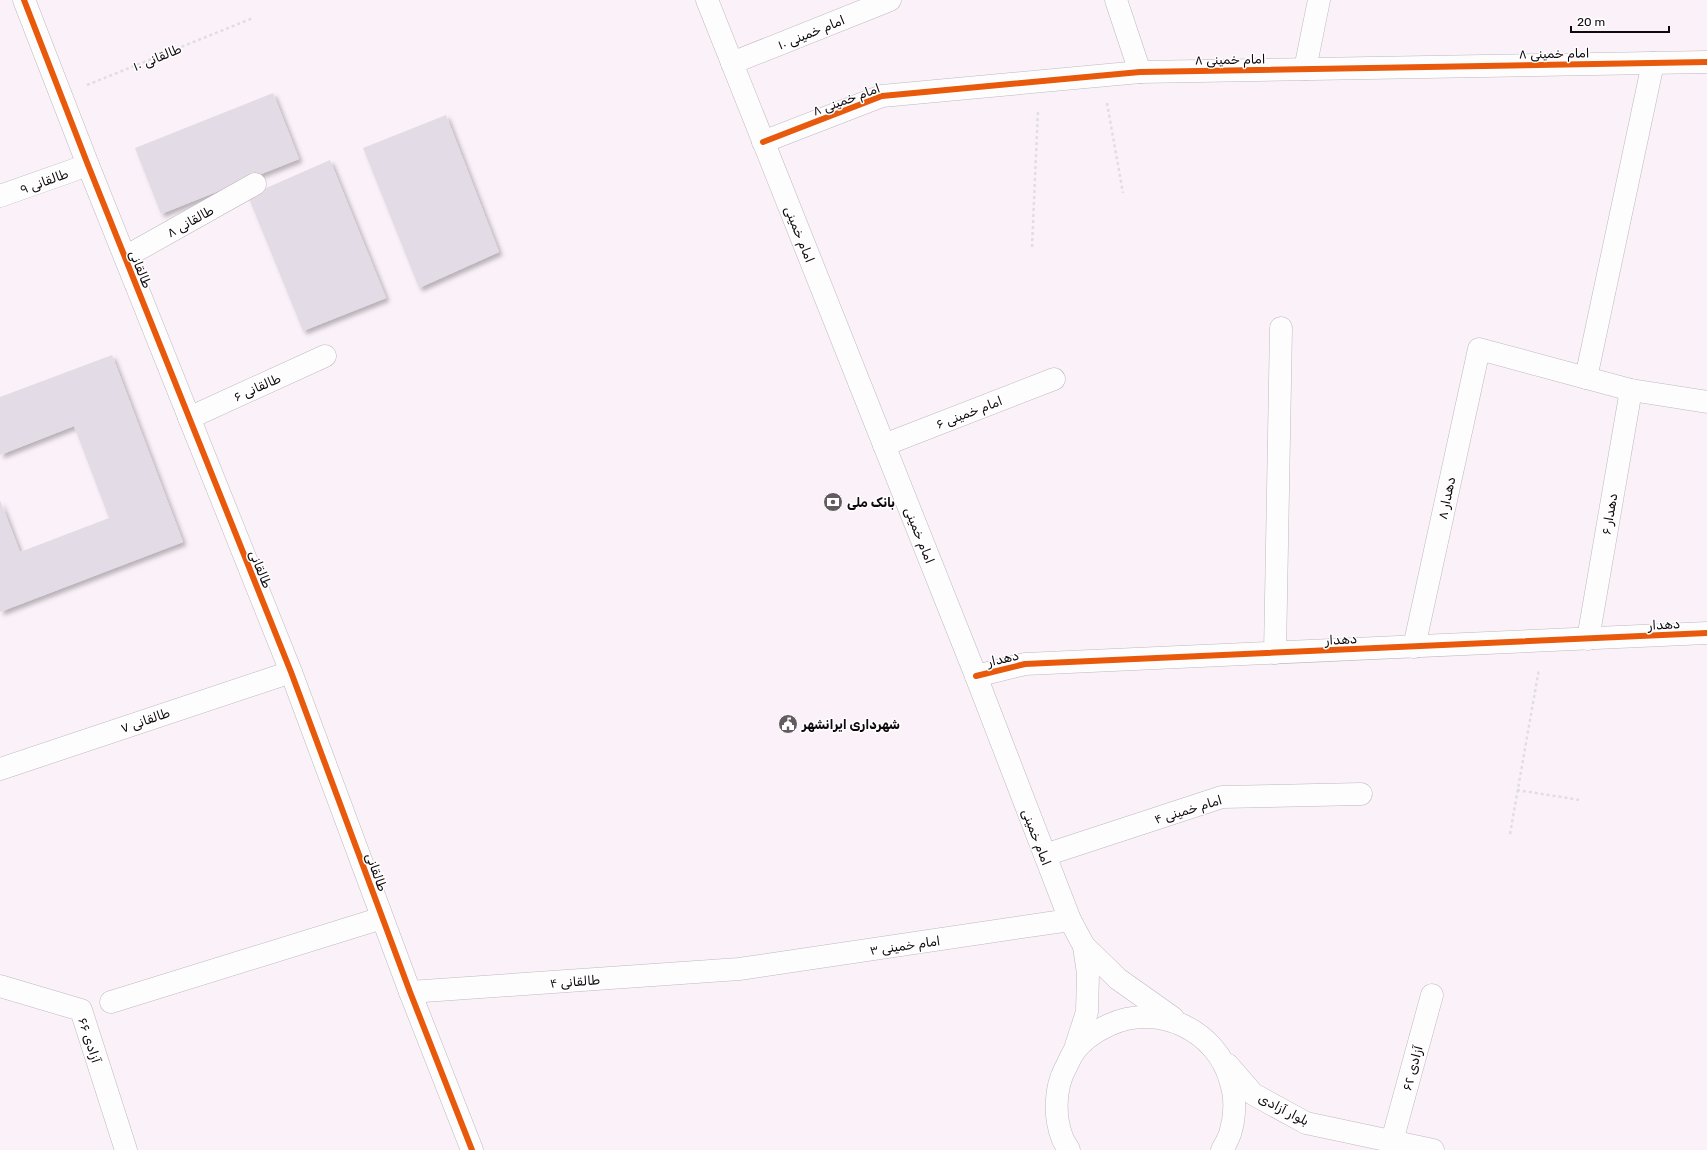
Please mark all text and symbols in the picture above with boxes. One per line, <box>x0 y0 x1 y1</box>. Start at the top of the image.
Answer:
scale bar <box>1571 8 1669 34</box>
street label: امام خمینی ۱۰ <box>776 12 847 54</box>
text: 20 m <box>1577 15 1605 29</box>
street label: طالقانی ۱۰ <box>131 41 184 75</box>
street label: امام خمینی ۸ <box>1518 45 1590 63</box>
street label: امام خمینی ۸ <box>1194 51 1266 69</box>
street label: امام خمینی ۸ <box>810 80 882 120</box>
street label: طالقانی ۹ <box>18 166 71 198</box>
street label: طالقانی ۸ <box>164 202 217 241</box>
street label: امام خمینی <box>781 204 818 265</box>
street label: طالقانی <box>125 248 155 291</box>
street label: طالقانی ۶ <box>231 370 283 405</box>
street label: امام خمینی ۶ <box>934 393 1005 433</box>
street label: دهدار ۸ <box>1435 475 1459 521</box>
bank icon: بانک ملی <box>822 491 844 513</box>
street label: دهدار ۶ <box>1598 492 1622 536</box>
place label: بانک ملی <box>847 495 895 511</box>
street label: امام خمینی <box>901 505 938 566</box>
street label: طالقانی <box>245 548 275 591</box>
street label: دهدار <box>1647 616 1680 634</box>
street label: دهدار <box>1324 631 1357 649</box>
street label: دهدار <box>985 648 1021 671</box>
street label: طالقانی ۷ <box>119 705 172 737</box>
public building icon: شهرداری ایرانشهر <box>777 713 799 735</box>
place label: شهرداری ایرانشهر <box>801 717 900 732</box>
street label: امام خمینی ۴ <box>1153 792 1224 828</box>
street label: امام خمینی <box>1018 807 1054 868</box>
street label: طالقانی <box>362 851 390 894</box>
street label: امام خمینی ۳ <box>869 933 941 959</box>
street label: طالقانی ۴ <box>549 972 601 992</box>
street label: آزادی ۶۶ <box>74 1016 104 1065</box>
street label: آزادی ۶۲ <box>1399 1044 1427 1093</box>
street label: بلوار آزادی <box>1256 1090 1312 1129</box>

